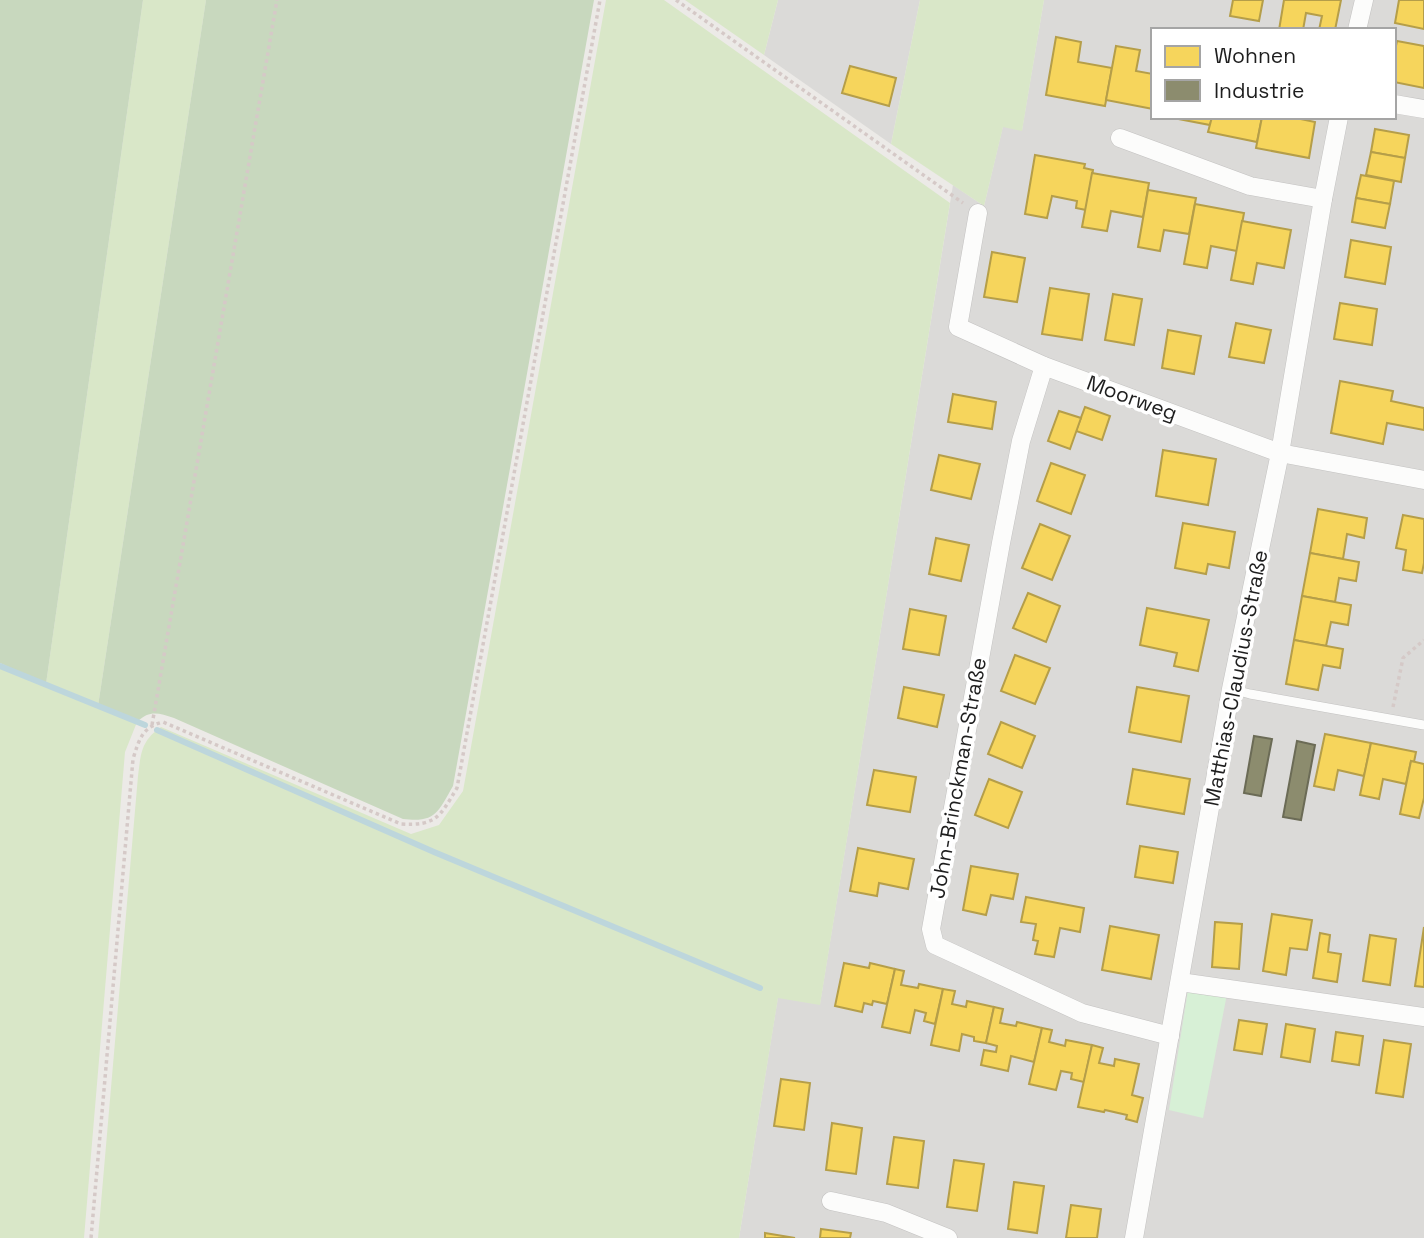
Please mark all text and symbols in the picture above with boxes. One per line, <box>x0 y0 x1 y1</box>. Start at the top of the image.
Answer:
legend <box>1151 28 1396 119</box>
text: Wohnen <box>1214 42 1296 69</box>
text: Industrie <box>1214 77 1304 104</box>
street label: Moorweg <box>1083 369 1181 426</box>
street label: Matthias-Claudius-Straße <box>1197 547 1274 808</box>
street label: John-Brinckman-Straße <box>923 655 992 901</box>

